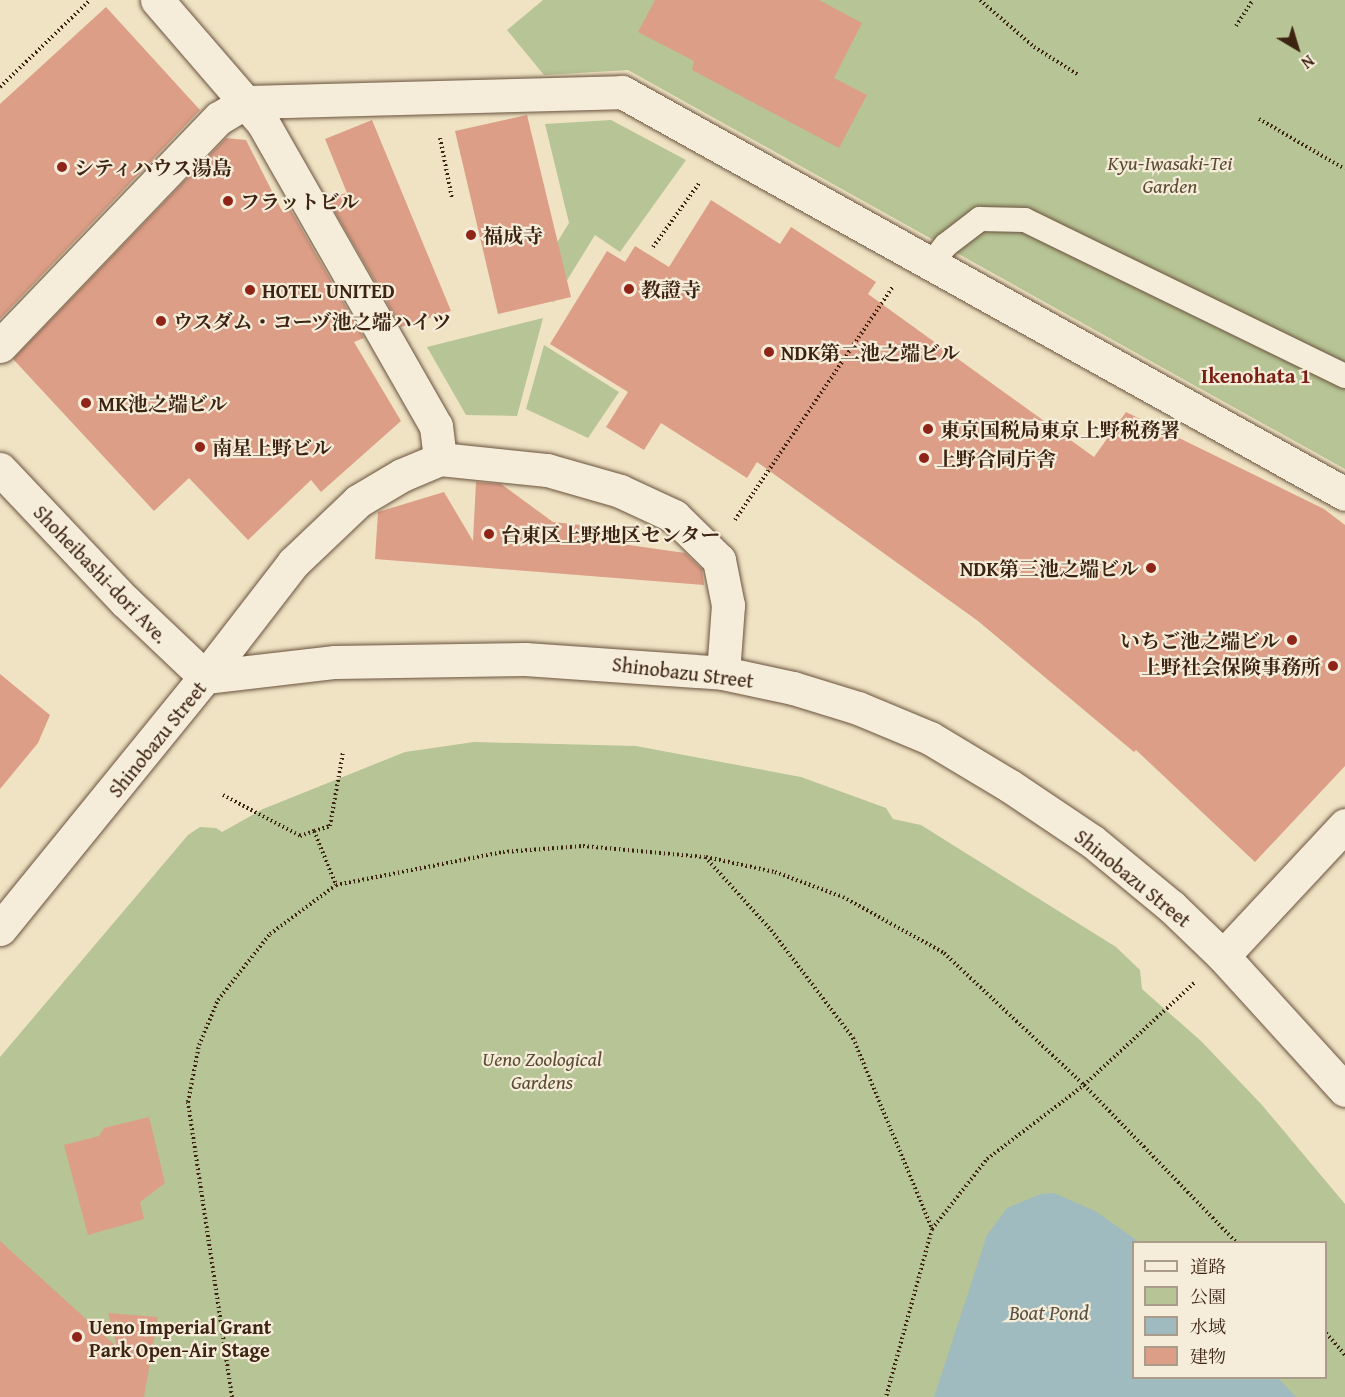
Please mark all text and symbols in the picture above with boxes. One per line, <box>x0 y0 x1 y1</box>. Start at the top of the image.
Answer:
north arrow <box>1267 18 1327 78</box>
text: N <box>1296 49 1320 75</box>
park label: Kyu-Iwasaki-Tei Garden <box>1108 150 1232 197</box>
place label: シティハウス湯島 <box>74 155 234 179</box>
marker: シティハウス湯島 <box>55 160 69 174</box>
place label: フラットビル <box>240 189 360 213</box>
marker: フラットビル <box>221 194 235 208</box>
place label: 福成寺 <box>483 223 543 247</box>
marker: 福成寺 <box>464 228 478 242</box>
place label: 教證寺 <box>641 277 701 301</box>
place label: HOTEL UNITED <box>262 278 395 302</box>
marker: 教證寺 <box>622 282 636 296</box>
marker: HOTEL UNITED <box>243 283 257 297</box>
place label: ウスダム・コーヅ池之端ハイツ <box>173 309 453 333</box>
marker: ウスダム・コーヅ池之端ハイツ <box>154 314 168 328</box>
place label: NDK第二池之端ビル <box>781 340 960 364</box>
marker: NDK第二池之端ビル <box>762 345 776 359</box>
district label: Ikenohata 1 <box>1201 363 1311 389</box>
place label: MK池之端ビル <box>98 391 228 415</box>
marker: MK池之端ビル <box>79 396 93 410</box>
place label: 東京国税局東京上野税務署 <box>940 417 1180 441</box>
marker: 東京国税局東京上野税務署 <box>921 422 935 436</box>
place label: 南星上野ビル <box>212 435 332 459</box>
marker: 南星上野ビル <box>193 440 207 454</box>
place label: 上野合同庁舎 <box>936 446 1056 470</box>
marker: 上野合同庁舎 <box>917 451 931 465</box>
street label: Shoheibashi-dori Ave. <box>29 500 173 648</box>
place label: 台東区上野地区センター <box>501 522 721 546</box>
marker: 台東区上野地区センター <box>482 527 496 541</box>
place label: NDK第三池之端ビル <box>960 556 1139 580</box>
marker: NDK第三池之端ビル <box>1144 561 1158 575</box>
place label: いちご池之端ビル <box>1120 628 1280 652</box>
marker: いちご池之端ビル <box>1285 633 1299 647</box>
street label: Shinobazu Street <box>611 651 755 693</box>
place label: 上野社会保険事務所 <box>1141 654 1321 678</box>
marker: 上野社会保険事務所 <box>1326 659 1340 673</box>
street label: Shinobazu Street <box>103 676 211 802</box>
street label: Shinobazu Street <box>1070 824 1196 932</box>
park label: Ueno Zoological Gardens <box>482 1047 602 1094</box>
legend <box>1132 1241 1327 1379</box>
text: 道路 <box>1190 1253 1226 1280</box>
text: 公園 <box>1190 1283 1226 1310</box>
water label: Boat Pond <box>1009 1300 1089 1326</box>
text: 水域 <box>1190 1313 1226 1340</box>
place label: Ueno Imperial Grant Park Open-Air Stage <box>89 1314 271 1361</box>
marker: Ueno Imperial Grant Park Open-Air Stage <box>70 1330 84 1344</box>
text: 建物 <box>1190 1343 1226 1370</box>

